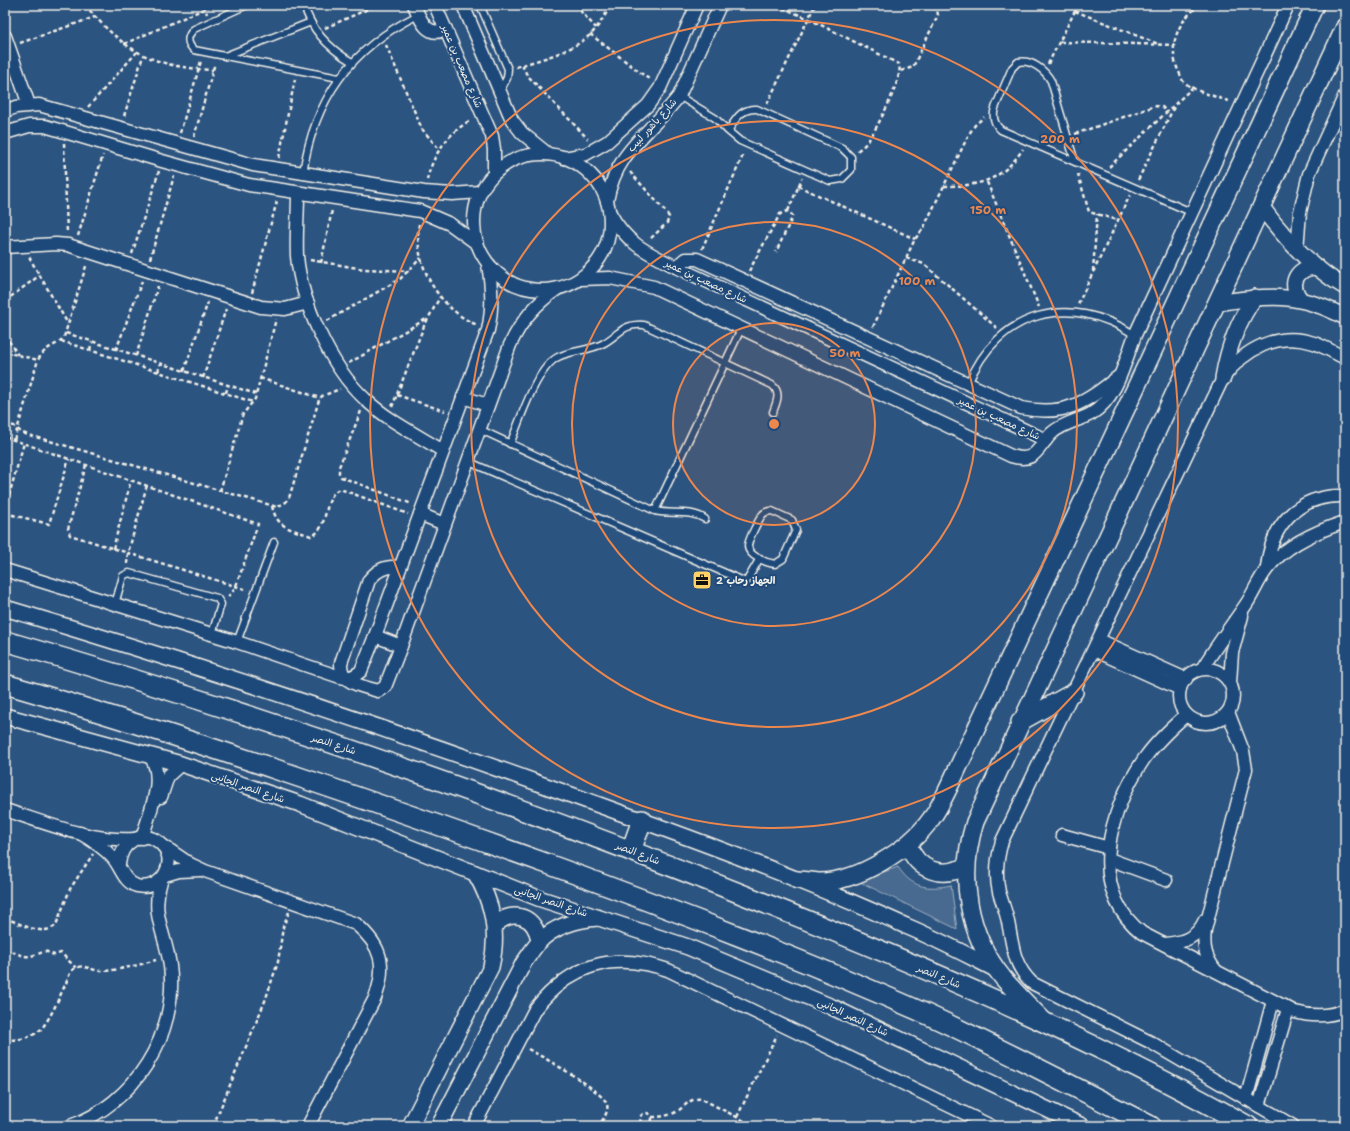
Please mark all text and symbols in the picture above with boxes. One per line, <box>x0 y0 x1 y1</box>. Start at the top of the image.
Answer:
street label: شارع مصعب بن عمير <box>437 21 486 110</box>
street label: شارع باهور لبيب <box>625 95 680 155</box>
text: 200 m <box>1040 131 1080 147</box>
text: 150 m <box>970 202 1006 218</box>
street label: شارع مصعب بن عمير <box>661 256 750 307</box>
text: 100 m <box>899 273 936 289</box>
text: 50 m <box>830 345 861 361</box>
street label: شارع مصعب بن عمير <box>954 393 1043 444</box>
centre of rings <box>767 417 781 431</box>
office icon: الجهاز رحاب 2 <box>691 569 713 591</box>
place label: الجهاز رحاب 2 <box>716 574 776 587</box>
street label: شارع النصر <box>309 730 358 758</box>
street label: شارع النصر الجانبى <box>209 768 287 807</box>
street label: شارع النصر <box>613 838 662 868</box>
street label: شارع النصر الجانبى <box>512 882 590 921</box>
street label: شارع النصر <box>914 961 963 992</box>
street label: شارع النصر الجانبى <box>815 995 891 1040</box>

